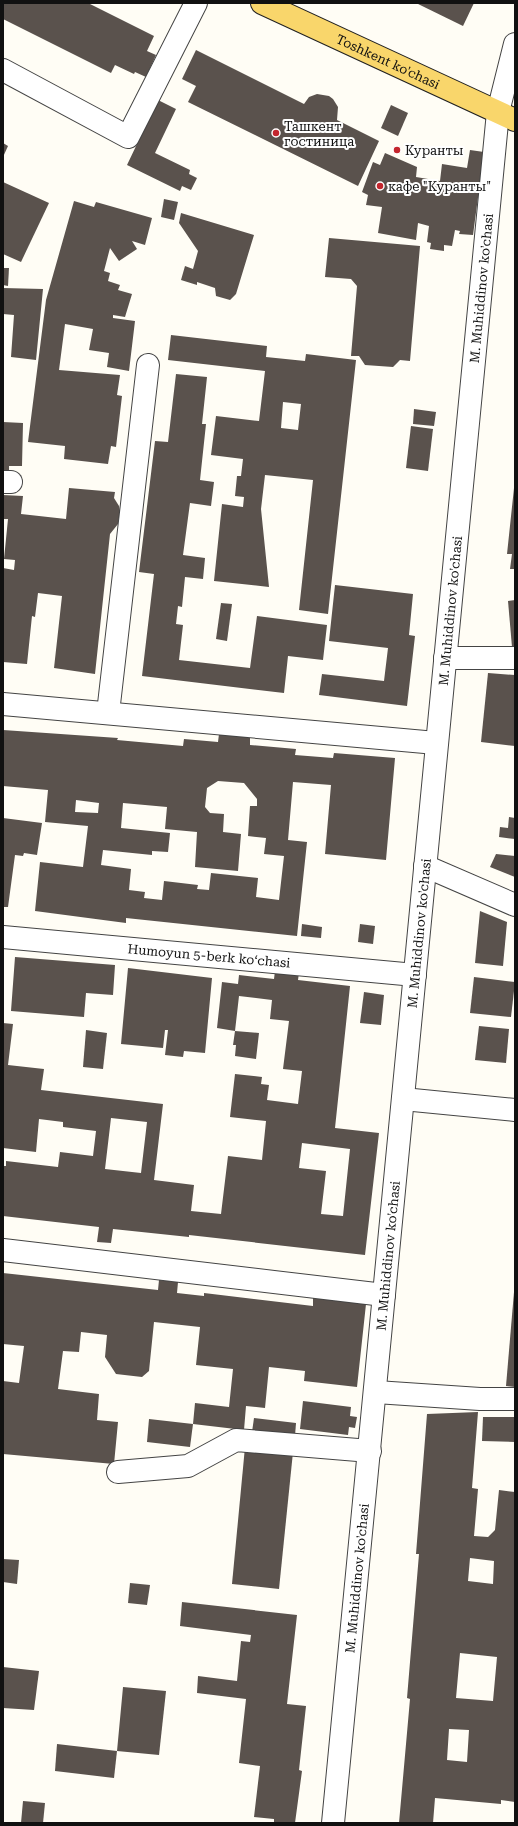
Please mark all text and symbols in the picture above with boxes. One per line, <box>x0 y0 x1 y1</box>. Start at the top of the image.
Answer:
street label: Toshkent ko'chasi <box>334 31 442 92</box>
place label: Ташкент гостиница <box>284 119 354 149</box>
marker: Ташкент гостиница <box>271 128 281 138</box>
place label: Куранты <box>405 143 464 158</box>
marker: Куранты <box>392 145 402 155</box>
place label: кафе "Куранты" <box>388 179 491 194</box>
marker: кафе "Куранты" <box>375 181 385 191</box>
street label: M. Muhiddinov ko'chasi <box>466 213 496 364</box>
street label: M. Muhiddinov ko'chasi <box>435 535 465 686</box>
street label: M. Muhiddinov ko'chasi <box>404 858 433 1009</box>
street label: Humoyun 5-berk koʻchasi <box>127 941 291 971</box>
street label: M. Muhiddinov ko'chasi <box>373 1180 402 1331</box>
street label: M. Muhiddinov ko'chasi <box>342 1503 371 1654</box>

